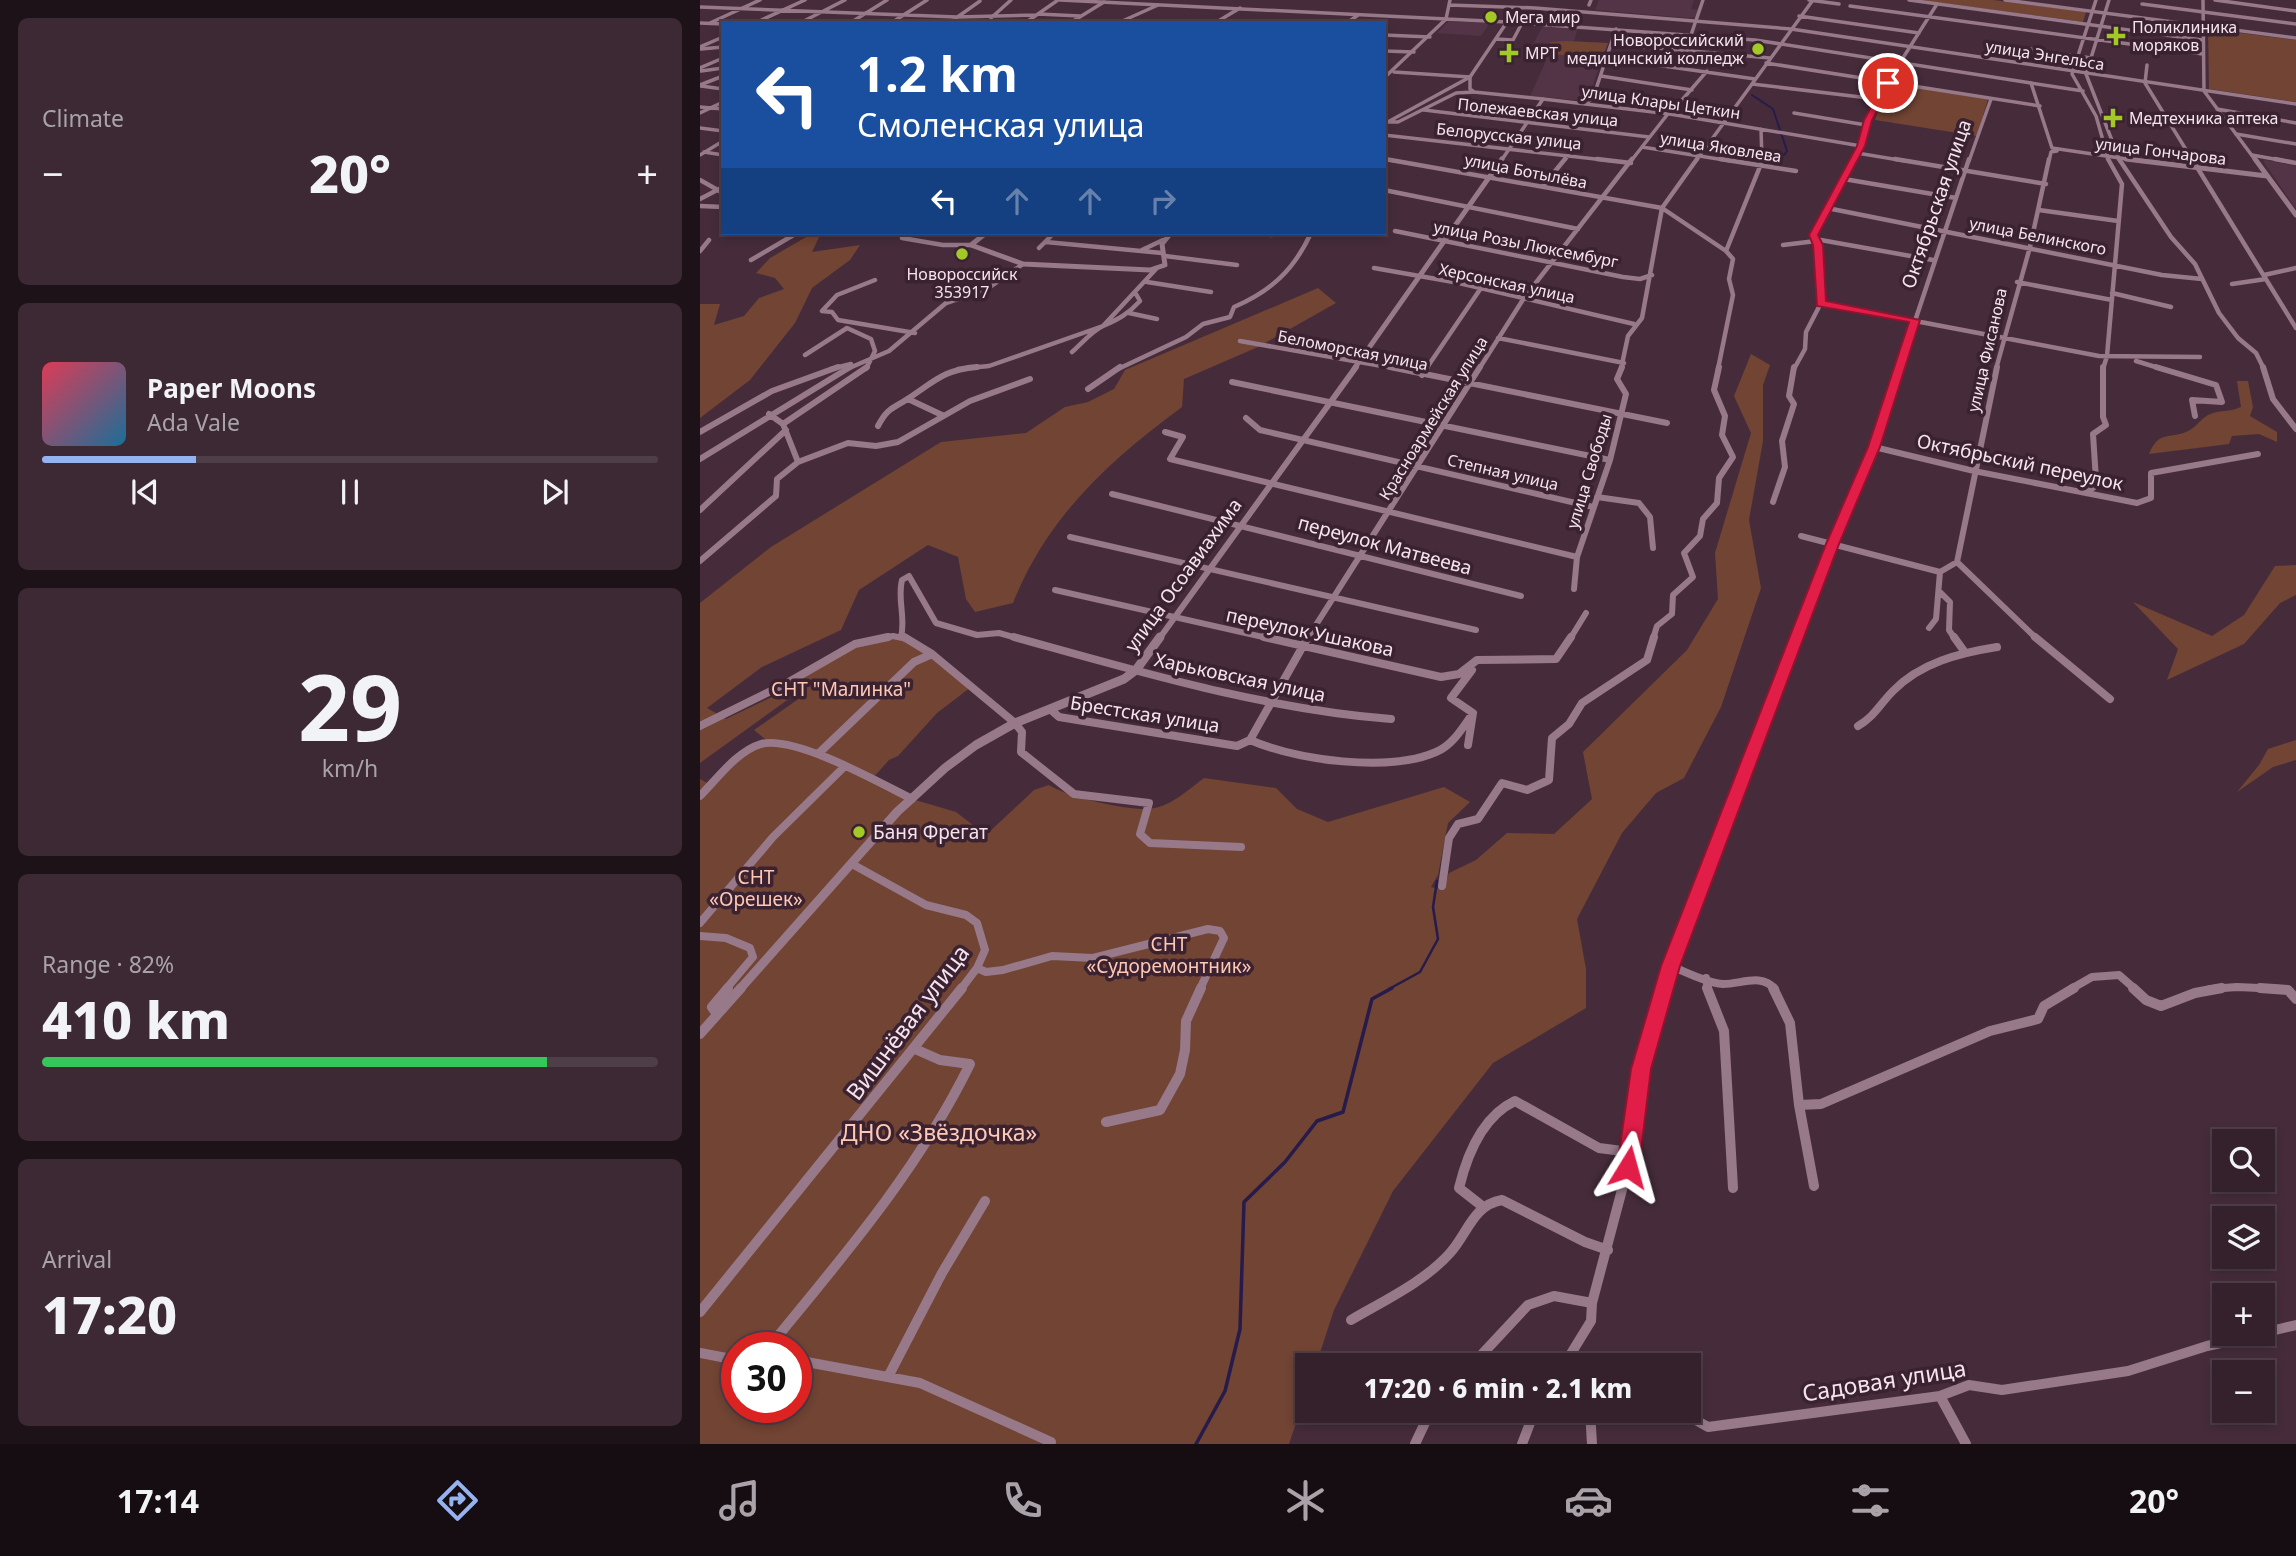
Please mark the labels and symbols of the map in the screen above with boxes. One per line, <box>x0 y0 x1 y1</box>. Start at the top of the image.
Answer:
place label: Мега мир <box>1505 6 1580 28</box>
marker: Мега мир <box>1483 9 1499 25</box>
place label: Поликлиника моряков <box>2132 16 2237 56</box>
marker: Поликлиника моряков <box>2106 26 2126 46</box>
place label: Новороссийский медицинский колледж <box>1566 29 1745 69</box>
street label: улица Энгельса <box>1984 35 2106 75</box>
marker: Новороссийский медицинский колледж <box>1750 41 1766 57</box>
place label: МРТ <box>1525 42 1558 64</box>
marker: МРТ <box>1499 43 1519 63</box>
pin <box>1858 53 1918 113</box>
street label: улица Клары Цеткин <box>1580 80 1742 124</box>
street label: Полежаевская улица <box>1457 93 1619 131</box>
place label: Медтехника аптека <box>2129 107 2278 129</box>
marker: Медтехника аптека <box>2103 108 2123 128</box>
street label: Октябрьская улица <box>1895 116 1977 292</box>
street label: Белорусская улица <box>1435 117 1583 155</box>
street label: улица Яковлева <box>1659 127 1783 167</box>
street label: улица Гончарова <box>2094 132 2228 170</box>
street label: улица Ботылёва <box>1463 148 1589 194</box>
street label: улица Белинского <box>1968 212 2108 260</box>
street label: улица Розы Люксембург <box>1432 215 1620 273</box>
marker: Новороссийск 353917 <box>954 246 970 262</box>
street label: Херсонская улица <box>1437 258 1577 308</box>
place label: Новороссийск 353917 <box>906 263 1018 303</box>
street label: улица Фисанова <box>1962 286 2012 414</box>
street label: Беломорская улица <box>1276 325 1430 375</box>
street label: Красноармейская улица <box>1374 332 1492 504</box>
street label: улица Свободы <box>1561 411 1617 531</box>
street label: Октябрьский переулок <box>1914 427 2126 497</box>
street label: Степная улица <box>1445 449 1561 495</box>
street label: улица Осоавиахима <box>1119 493 1247 657</box>
street label: переулок Матвеева <box>1295 509 1475 581</box>
street label: переулок Ушакова <box>1224 602 1396 662</box>
street label: Харьковская улица <box>1152 646 1328 708</box>
park label: СНТ "Малинка" <box>771 676 911 702</box>
street label: Брестская улица <box>1068 689 1222 739</box>
place label: Баня Фрегат <box>873 819 988 845</box>
marker: Баня Фрегат <box>851 824 867 840</box>
park label: СНТ «Орешек» <box>709 864 803 912</box>
park label: СНТ «Судоремонтник» <box>1087 931 1252 979</box>
street label: Вишнёвая улица <box>838 938 976 1106</box>
park label: ДНО «Звёздочка» <box>841 1116 1037 1148</box>
position arrow <box>1591 1130 1665 1204</box>
speed limit sign: 30 <box>721 1332 812 1423</box>
street label: Садовая улица <box>1800 1351 1968 1409</box>

